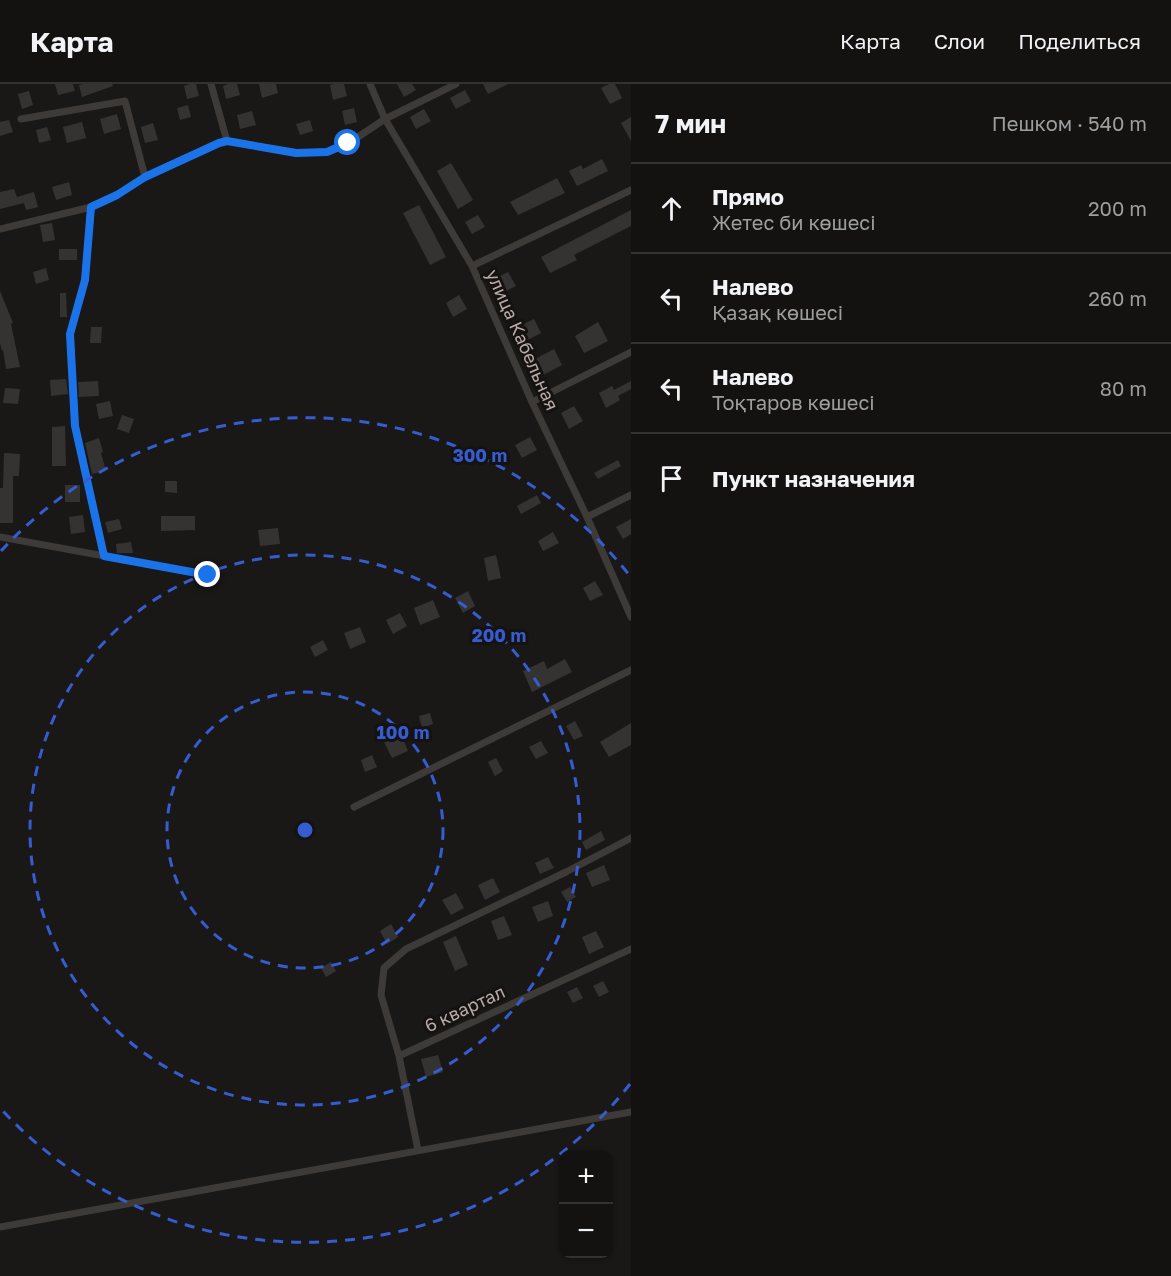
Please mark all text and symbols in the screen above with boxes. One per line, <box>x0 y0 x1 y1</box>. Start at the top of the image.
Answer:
text: Карта <box>30 25 114 58</box>
text: Карта <box>840 28 901 54</box>
text: Слои <box>934 28 985 54</box>
text: Поделиться <box>1018 28 1141 54</box>
text: 7 мин <box>655 108 726 139</box>
text: Пешком · 540 m <box>992 111 1147 135</box>
route start <box>334 129 360 155</box>
text: Прямо <box>712 183 784 210</box>
icon: ahead <box>655 192 688 225</box>
text: 200 m <box>1088 196 1147 220</box>
text: Жетес би көшесі <box>712 210 876 234</box>
street label: улица Кабельная <box>482 266 564 414</box>
text: Налево <box>712 273 794 300</box>
icon: left <box>655 282 688 315</box>
text: 260 m <box>1088 286 1147 310</box>
text: Қазақ көшесі <box>712 300 843 324</box>
text: Налево <box>712 363 794 390</box>
icon: left <box>655 372 688 405</box>
text: 80 m <box>1100 376 1147 400</box>
text: Тоқтаров көшесі <box>712 390 875 414</box>
text: 300 m <box>453 444 507 466</box>
icon: arrive <box>655 462 688 495</box>
text: Пункт назначения <box>712 465 915 492</box>
route end <box>194 561 220 587</box>
text: 200 m <box>472 624 526 646</box>
text: 100 m <box>377 721 429 743</box>
centre of rings <box>295 820 315 840</box>
street label: 6 квартал <box>421 980 508 1036</box>
map controls <box>559 1150 613 1258</box>
button: + <box>559 1150 613 1204</box>
button: − <box>559 1204 613 1258</box>

